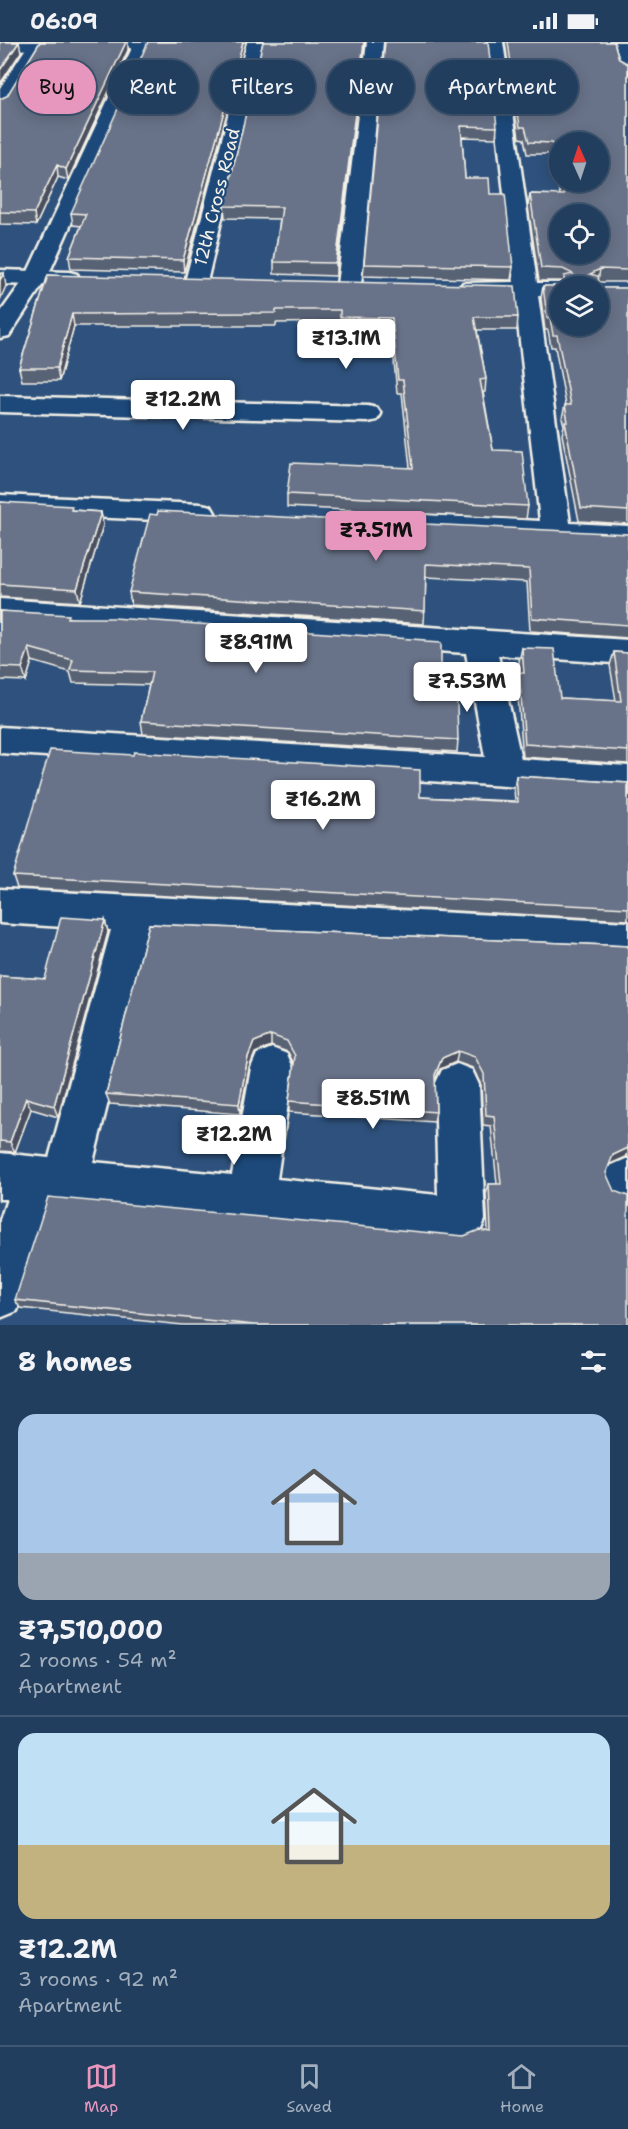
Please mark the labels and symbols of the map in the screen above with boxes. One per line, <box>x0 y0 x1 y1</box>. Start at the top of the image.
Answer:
street label: 12th Cross Road <box>188 126 246 268</box>
north arrow <box>549 132 609 192</box>
pin: ₹13.1M <box>297 319 395 370</box>
pin: ₹12.2M <box>134 380 232 431</box>
pin: ₹7.51M <box>327 511 425 562</box>
pin: ₹8.91M <box>207 623 305 674</box>
pin: ₹7.53M <box>418 662 516 713</box>
pin: ₹16.2M <box>274 780 372 831</box>
pin: ₹8.51M <box>324 1079 422 1130</box>
pin: ₹12.2M <box>185 1115 283 1166</box>

